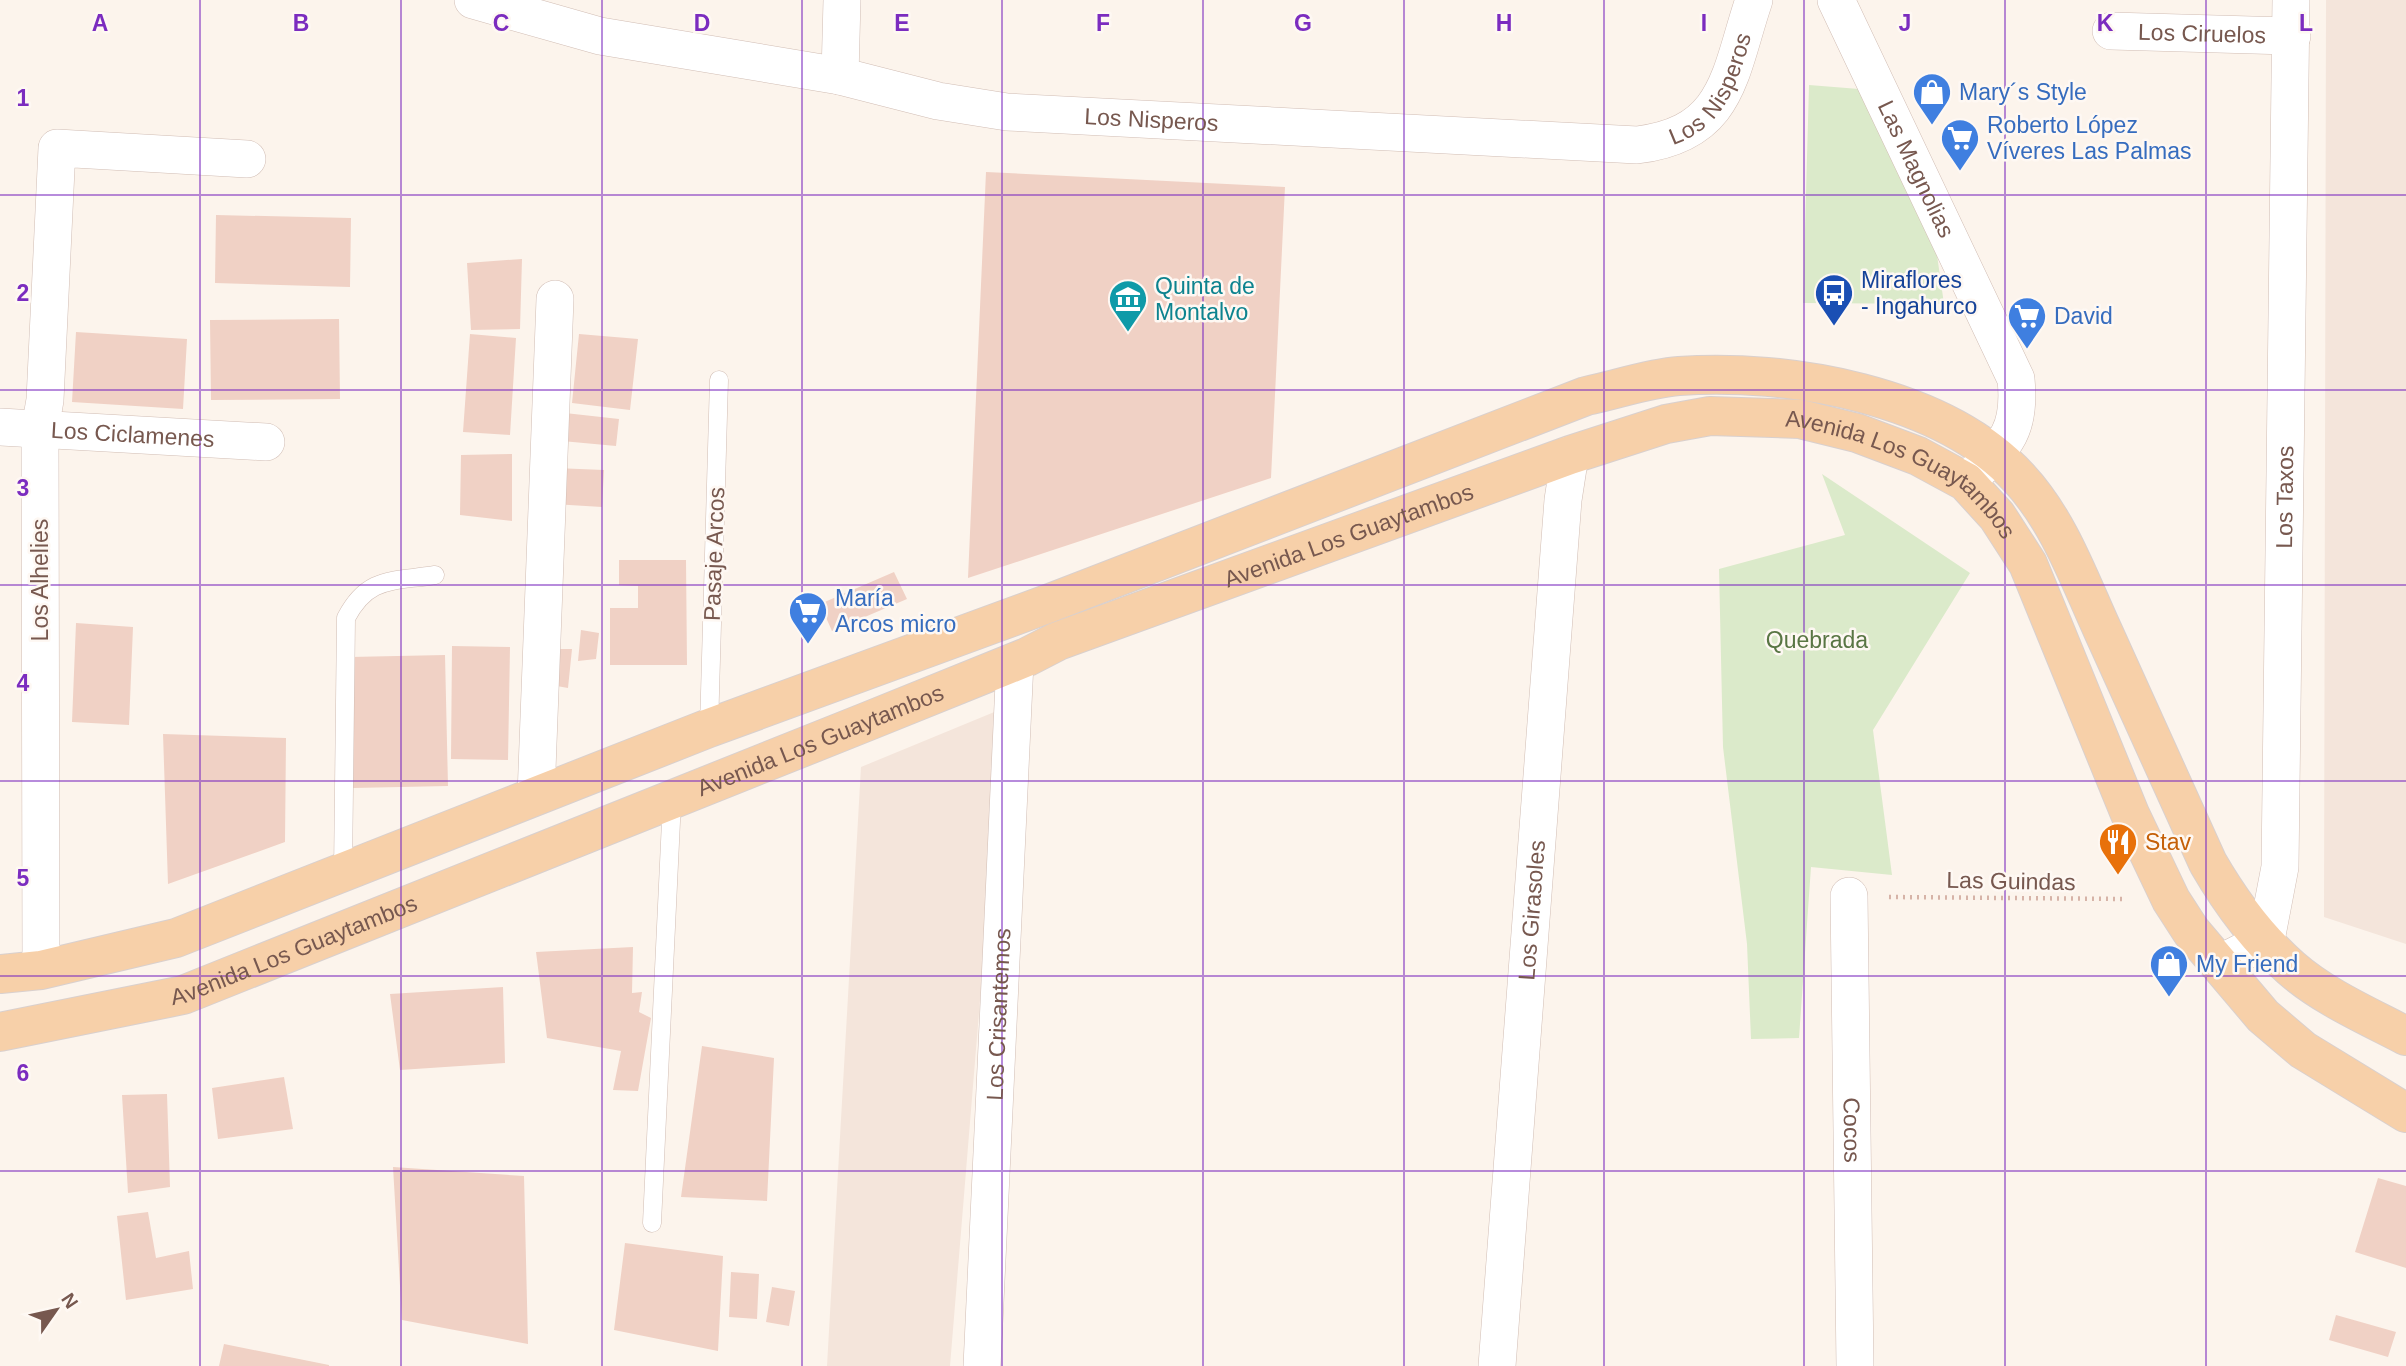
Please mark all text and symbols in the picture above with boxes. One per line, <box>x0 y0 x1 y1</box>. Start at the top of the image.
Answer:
text: A <box>92 10 108 36</box>
text: B <box>293 10 309 36</box>
text: C <box>493 10 509 36</box>
text: D <box>694 10 710 36</box>
text: E <box>894 10 910 36</box>
text: F <box>1096 10 1110 36</box>
text: G <box>1294 10 1312 36</box>
text: H <box>1496 10 1512 36</box>
text: I <box>1701 10 1707 36</box>
text: J <box>1899 10 1911 36</box>
text: K <box>2097 10 2114 36</box>
text: L <box>2299 10 2313 36</box>
street label: Los Ciruelos <box>2138 19 2266 48</box>
street label: Los Nisperos <box>1665 30 1756 150</box>
shop icon: Mary´s Style <box>1911 71 1953 126</box>
place label: Mary´s Style <box>1959 79 2087 105</box>
text: 1 <box>17 85 30 111</box>
street label: Las Magnolias <box>1873 96 1960 242</box>
street label: Los Nisperos <box>1084 103 1219 136</box>
place label: Roberto López Víveres Las Palmas <box>1987 112 2192 164</box>
supermarket icon: Roberto López Víveres Las Palmas <box>1939 117 1981 172</box>
place label: Miraflores - Ingahurco <box>1861 267 1977 319</box>
bus stop icon: Miraflores - Ingahurco <box>1813 272 1855 327</box>
place label: Quinta de Montalvo <box>1155 273 1255 325</box>
museum icon: Quinta de Montalvo <box>1107 278 1149 333</box>
text: 2 <box>17 280 29 306</box>
supermarket icon: David <box>2006 295 2048 350</box>
place label: David <box>2054 303 2113 329</box>
street label: Avenida Los Guaytambos <box>1785 406 2021 543</box>
street label: Los Ciclamenes <box>50 417 215 452</box>
street label: Los Taxos <box>2271 445 2298 549</box>
text: 3 <box>17 475 29 501</box>
street label: Avenida Los Guaytambos <box>1221 478 1477 593</box>
street label: Pasaje Arcos <box>699 486 729 622</box>
street label: Los Alhelies <box>27 519 53 641</box>
place label: María Arcos micro <box>835 585 956 637</box>
supermarket icon: María Arcos micro <box>787 590 829 645</box>
park label: Quebrada <box>1766 627 1868 653</box>
text: 4 <box>17 670 30 696</box>
street label: Avenida Los Guaytambos <box>693 679 947 801</box>
restaurant icon: Stav <box>2097 821 2139 876</box>
place label: Stav <box>2145 829 2192 855</box>
street label: Los Girasoles <box>1513 839 1550 981</box>
text: 5 <box>17 865 30 891</box>
street label: Las Guindas <box>1946 867 2076 895</box>
street label: Avenida Los Guaytambos <box>168 890 421 1010</box>
street label: Los Crisantemos <box>981 928 1016 1101</box>
shop icon: My Friend <box>2148 943 2190 998</box>
place label: My Friend <box>2196 951 2298 977</box>
text: 6 <box>17 1060 29 1086</box>
street label: Cocos <box>1839 1097 1865 1163</box>
north arrow <box>21 1275 91 1345</box>
text: N <box>57 1289 82 1312</box>

